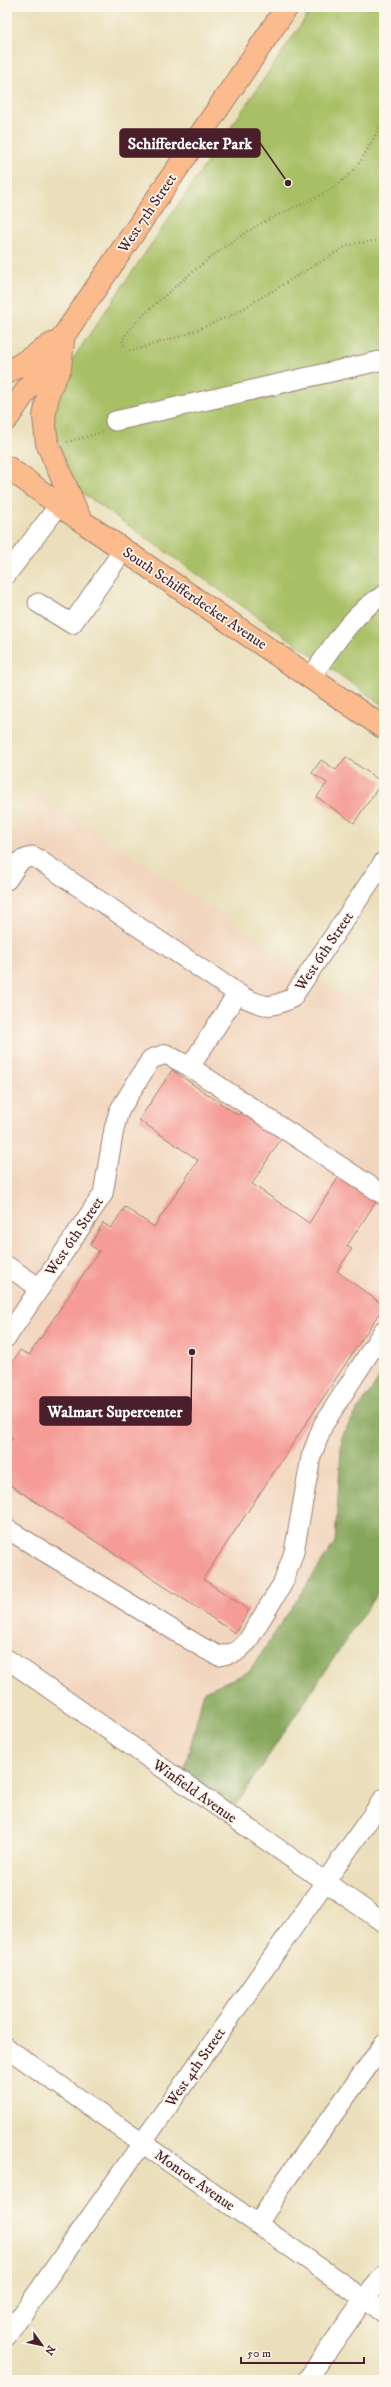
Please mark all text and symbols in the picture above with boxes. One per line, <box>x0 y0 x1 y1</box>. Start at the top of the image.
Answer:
callout: Schifferdecker Park <box>120 129 260 157</box>
text: Schifferdecker Park <box>128 134 253 154</box>
street label: West 7th Street <box>113 170 181 257</box>
street label: South Schifferdecker Avenue <box>119 543 271 654</box>
street label: West 6th Street <box>290 908 358 995</box>
street label: West 6th Street <box>40 1193 108 1280</box>
callout: Walmart Supercenter <box>40 1397 191 1425</box>
text: Walmart Supercenter <box>47 1402 183 1422</box>
street label: Winfield Avenue <box>148 1755 241 1827</box>
street label: West 4th Street <box>161 2024 230 2111</box>
street label: Monroe Avenue <box>151 2146 239 2215</box>
north arrow <box>22 2325 62 2365</box>
scale bar <box>241 2339 364 2365</box>
text: N <box>41 2342 58 2358</box>
text: 50 m <box>247 2346 271 2361</box>

